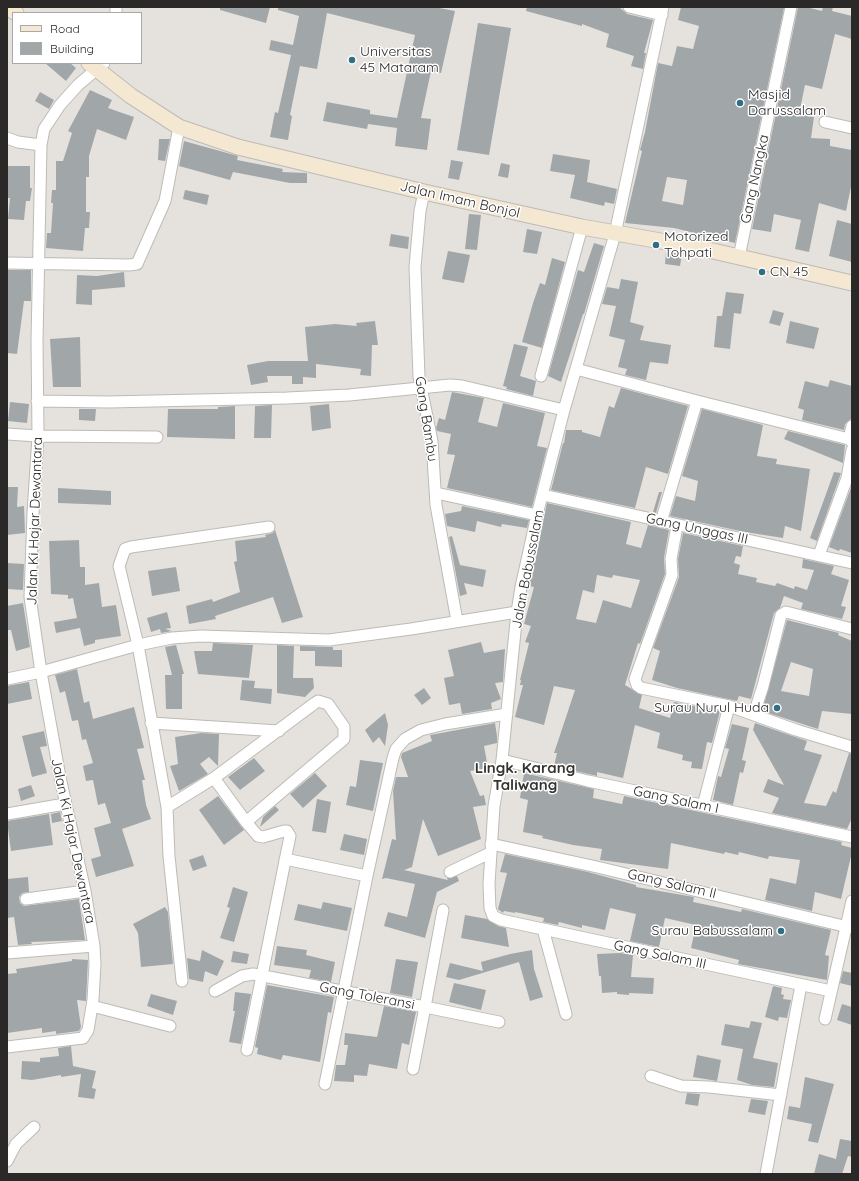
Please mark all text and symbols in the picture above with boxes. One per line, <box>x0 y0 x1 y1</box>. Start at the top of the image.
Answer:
legend <box>12 12 142 64</box>
text: Road <box>50 21 80 36</box>
text: Building <box>50 41 94 56</box>
place label: Universitas 45 Mataram <box>360 44 439 76</box>
marker: Universitas 45 Mataram <box>347 55 357 65</box>
place label: Masjid Darussalam <box>748 87 826 120</box>
marker: Masjid Darussalam <box>735 98 745 108</box>
street label: Gang Nangka <box>737 133 773 225</box>
street label: Jalan Imam Bonjol <box>398 178 522 222</box>
place label: Motorized Tohpati <box>664 229 729 262</box>
marker: Motorized Tohpati <box>651 240 661 250</box>
place label: CN 45 <box>770 264 808 280</box>
marker: CN 45 <box>757 267 767 277</box>
street label: Gang Bambu <box>411 375 441 463</box>
street label: Jalan Ki Hajar Dewantara <box>24 436 46 606</box>
street label: Jalan Babussalam <box>508 508 548 630</box>
street label: Gang Unggas III <box>644 510 750 548</box>
place label: Surau Nurul Huda <box>654 700 769 716</box>
marker: Surau Nurul Huda <box>772 703 782 713</box>
street label: Jalan Ki Hajar Dewantara <box>47 757 99 925</box>
district label: Lingk. Karang Taliwang <box>475 759 575 794</box>
street label: Gang Salam I <box>632 783 720 817</box>
street label: Gang Salam II <box>626 866 718 902</box>
place label: Surau Babussalam <box>652 923 773 939</box>
marker: Surau Babussalam <box>776 926 786 936</box>
street label: Gang Salam III <box>612 937 708 973</box>
street label: Gang Toleransi <box>318 979 416 1013</box>

